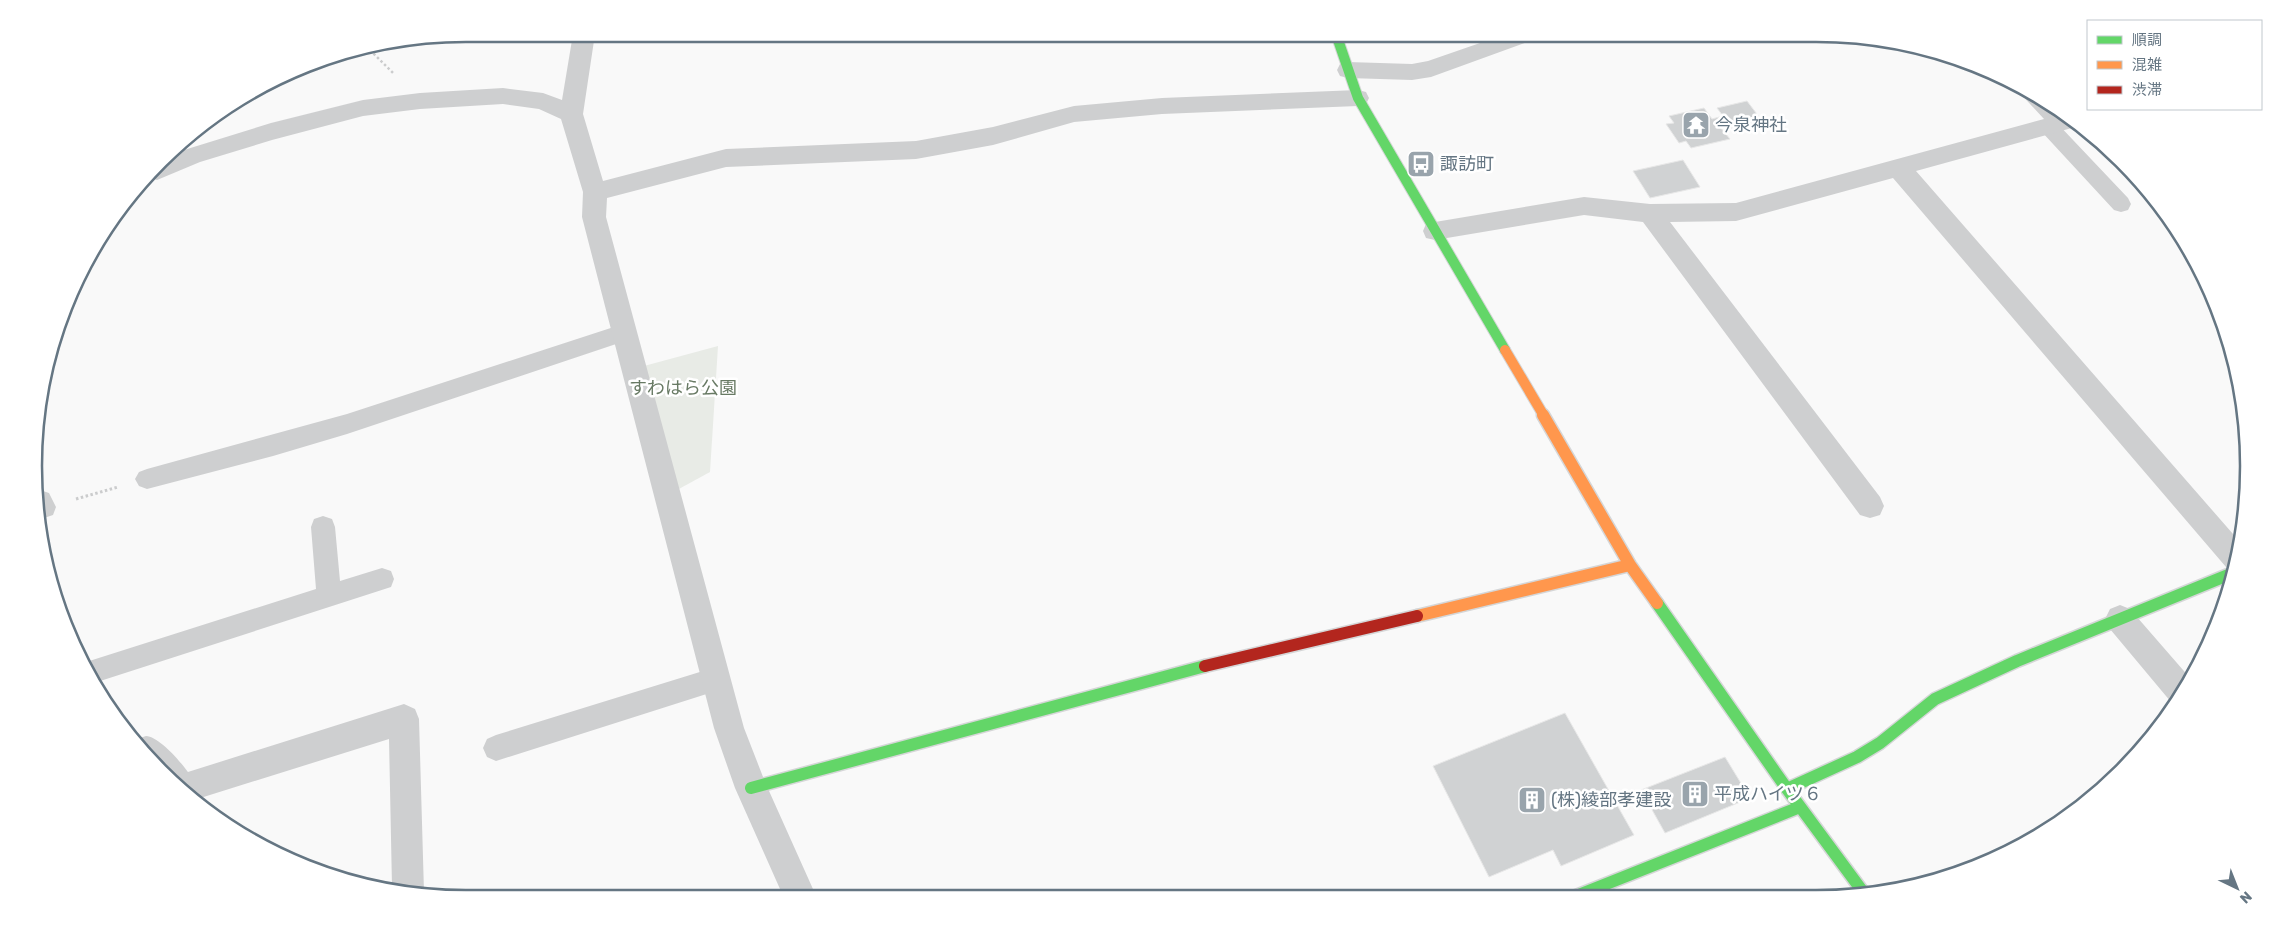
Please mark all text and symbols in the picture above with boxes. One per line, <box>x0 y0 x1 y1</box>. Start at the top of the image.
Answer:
legend <box>2087 20 2262 110</box>
text: 順調 <box>2132 31 2162 49</box>
text: 混雑 <box>2132 56 2162 74</box>
text: 渋滞 <box>2132 81 2162 99</box>
temple icon: 今泉神社 <box>1681 110 1711 140</box>
place label: 今泉神社 <box>1715 114 1787 136</box>
bus stop icon: 諏訪町 <box>1406 149 1436 179</box>
place label: 諏訪町 <box>1440 153 1494 175</box>
park label: すわはら公園 <box>629 377 737 399</box>
building icon: 平成ハイツ６ <box>1680 779 1710 809</box>
place label: 平成ハイツ６ <box>1714 783 1822 805</box>
building icon: (株)綾部孝建設 <box>1517 785 1547 815</box>
place label: (株)綾部孝建設 <box>1551 789 1671 811</box>
north arrow <box>2212 863 2262 913</box>
text: N <box>2236 887 2255 907</box>

